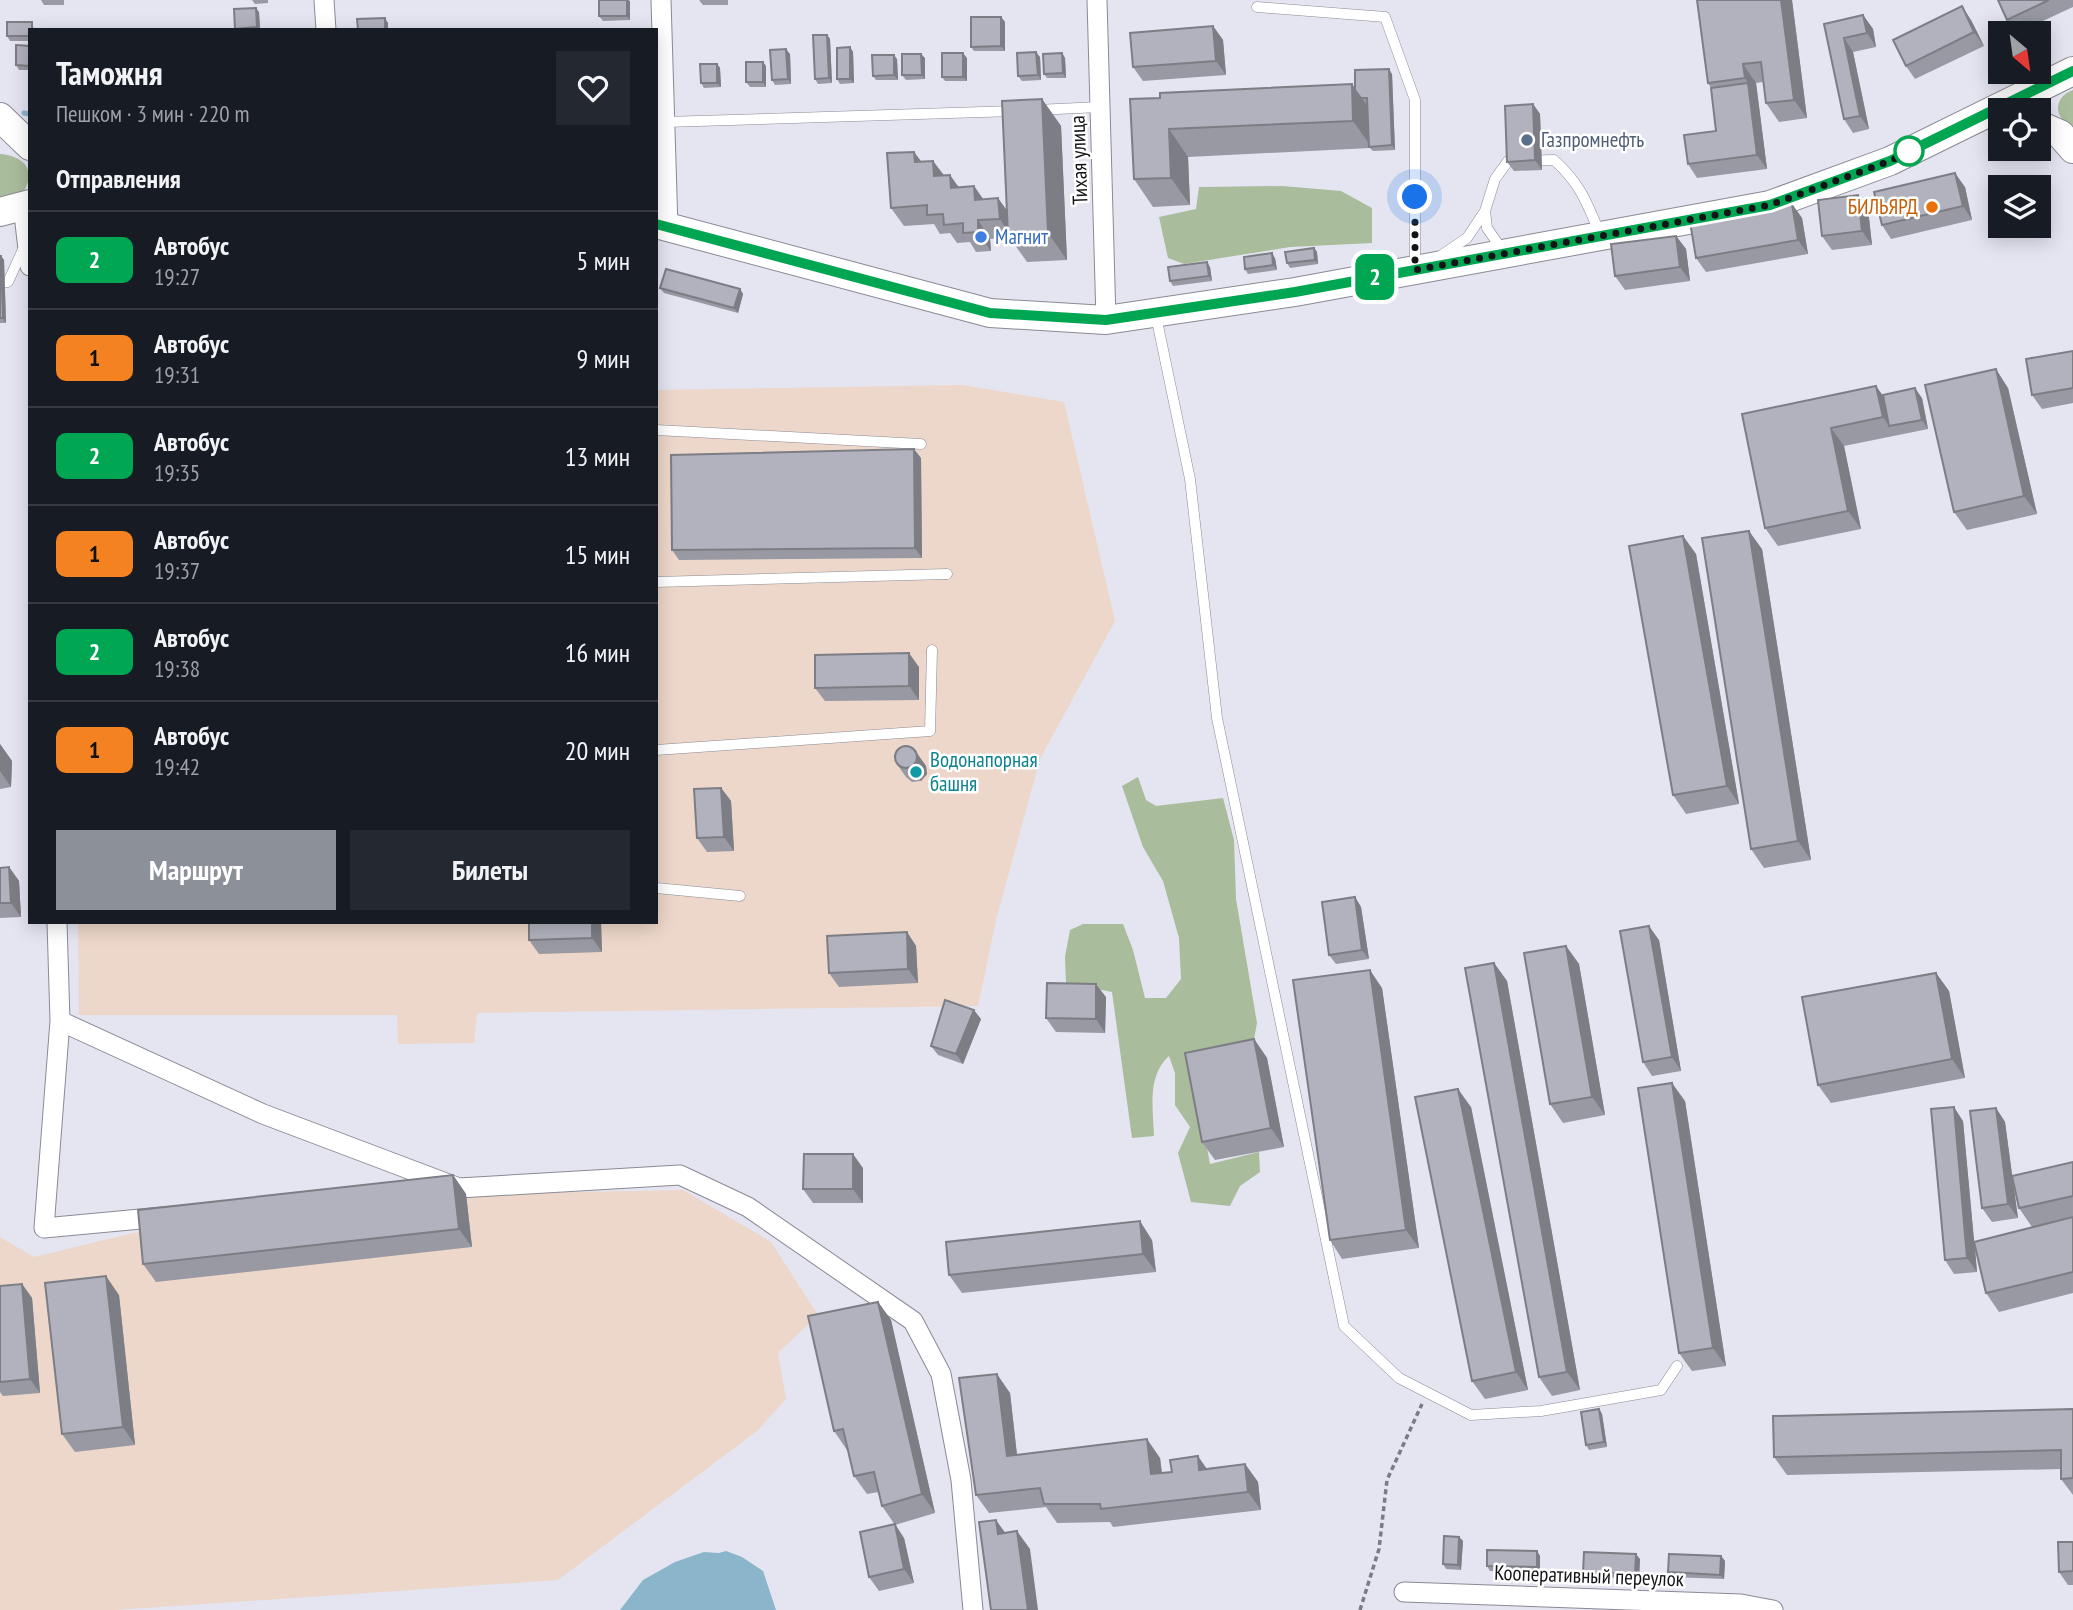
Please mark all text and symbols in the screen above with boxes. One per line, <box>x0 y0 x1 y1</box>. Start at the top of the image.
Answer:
north arrow <box>1988 21 2051 84</box>
map controls <box>1988 21 2051 238</box>
text: Таможня <box>56 51 163 94</box>
button: heart <box>556 51 630 125</box>
button: locate <box>1988 98 2051 161</box>
text: Пешком · 3 мин · 220 m <box>56 99 249 128</box>
street label: Тихая улица <box>1063 115 1094 205</box>
place label: Газпромнефть <box>1541 126 1644 153</box>
marker: Газпромнефть <box>1519 132 1535 148</box>
unlabelled marker <box>1894 136 1924 166</box>
text: Отправления <box>56 162 181 195</box>
button: layers <box>1988 175 2051 238</box>
your location <box>1397 179 1432 214</box>
place label: БИЛЬЯРД <box>1848 193 1918 220</box>
marker: БИЛЬЯРД <box>1924 199 1940 215</box>
place label: Магнит <box>995 223 1048 250</box>
text: Автобус <box>154 229 229 262</box>
marker: Магнит <box>973 229 989 245</box>
text: 2 <box>89 244 100 275</box>
text: 5 мин <box>577 244 630 277</box>
line badge: 2 <box>1352 254 1398 300</box>
text: 2 <box>1369 261 1381 292</box>
text: 19:27 <box>154 262 200 291</box>
text: Автобус <box>154 327 229 360</box>
text: 1 <box>89 342 100 373</box>
text: 9 мин <box>577 342 630 375</box>
text: 19:31 <box>154 360 200 389</box>
text: Автобус <box>154 425 229 458</box>
text: 2 <box>89 440 100 471</box>
text: 13 мин <box>565 440 630 473</box>
text: 19:35 <box>154 458 200 487</box>
text: Автобус <box>154 523 229 556</box>
text: 1 <box>89 538 100 569</box>
text: 15 мин <box>565 538 630 571</box>
text: 19:37 <box>154 556 200 585</box>
text: Автобус <box>154 621 229 654</box>
text: 2 <box>89 636 100 667</box>
text: 16 мин <box>565 636 630 669</box>
text: 19:38 <box>154 654 200 683</box>
text: Автобус <box>154 719 229 752</box>
text: 1 <box>89 734 100 765</box>
text: 20 мин <box>565 734 630 767</box>
place label: Водонапорная башня <box>930 746 1038 797</box>
text: 19:42 <box>154 752 200 781</box>
marker: Водонапорная башня <box>908 764 924 780</box>
button: Маршрут <box>56 830 336 910</box>
button: Билеты <box>350 830 630 910</box>
street label: Кооперативный переулок <box>1494 1559 1684 1592</box>

